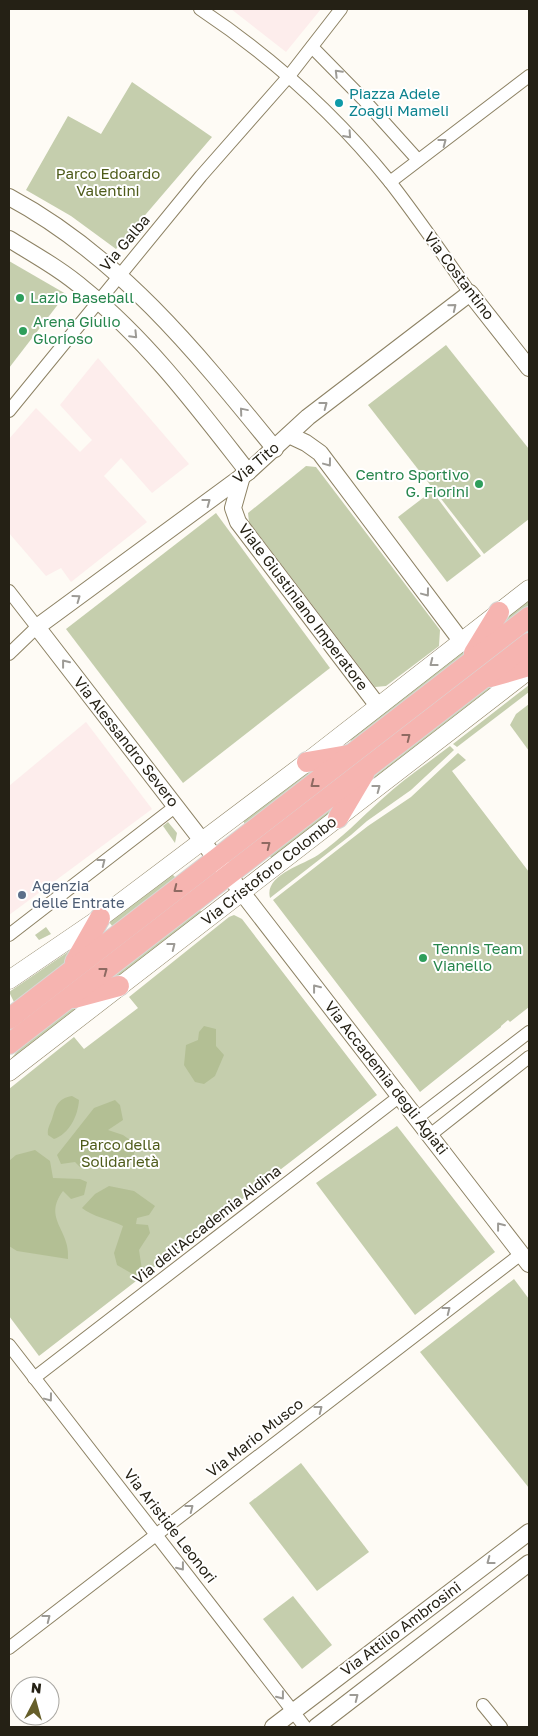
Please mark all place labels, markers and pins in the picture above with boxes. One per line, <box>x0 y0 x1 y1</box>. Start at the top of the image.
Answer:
place label: Piazza Adele Zoagli Mameli <box>349 84 449 119</box>
marker: Piazza Adele Zoagli Mameli <box>333 97 345 109</box>
place label: Lazio Baseball <box>30 288 134 306</box>
marker: Lazio Baseball <box>14 292 26 304</box>
place label: Arena Giulio Glorioso <box>33 312 120 347</box>
marker: Arena Giulio Glorioso <box>17 325 29 337</box>
place label: Centro Sportivo G. Fiorini <box>355 465 469 500</box>
marker: Centro Sportivo G. Fiorini <box>473 478 485 490</box>
place label: Agenzia delle Entrate <box>32 876 125 911</box>
marker: Agenzia delle Entrate <box>16 889 28 901</box>
place label: Tennis Team Vianello <box>433 939 522 974</box>
marker: Tennis Team Vianello <box>417 952 429 964</box>

